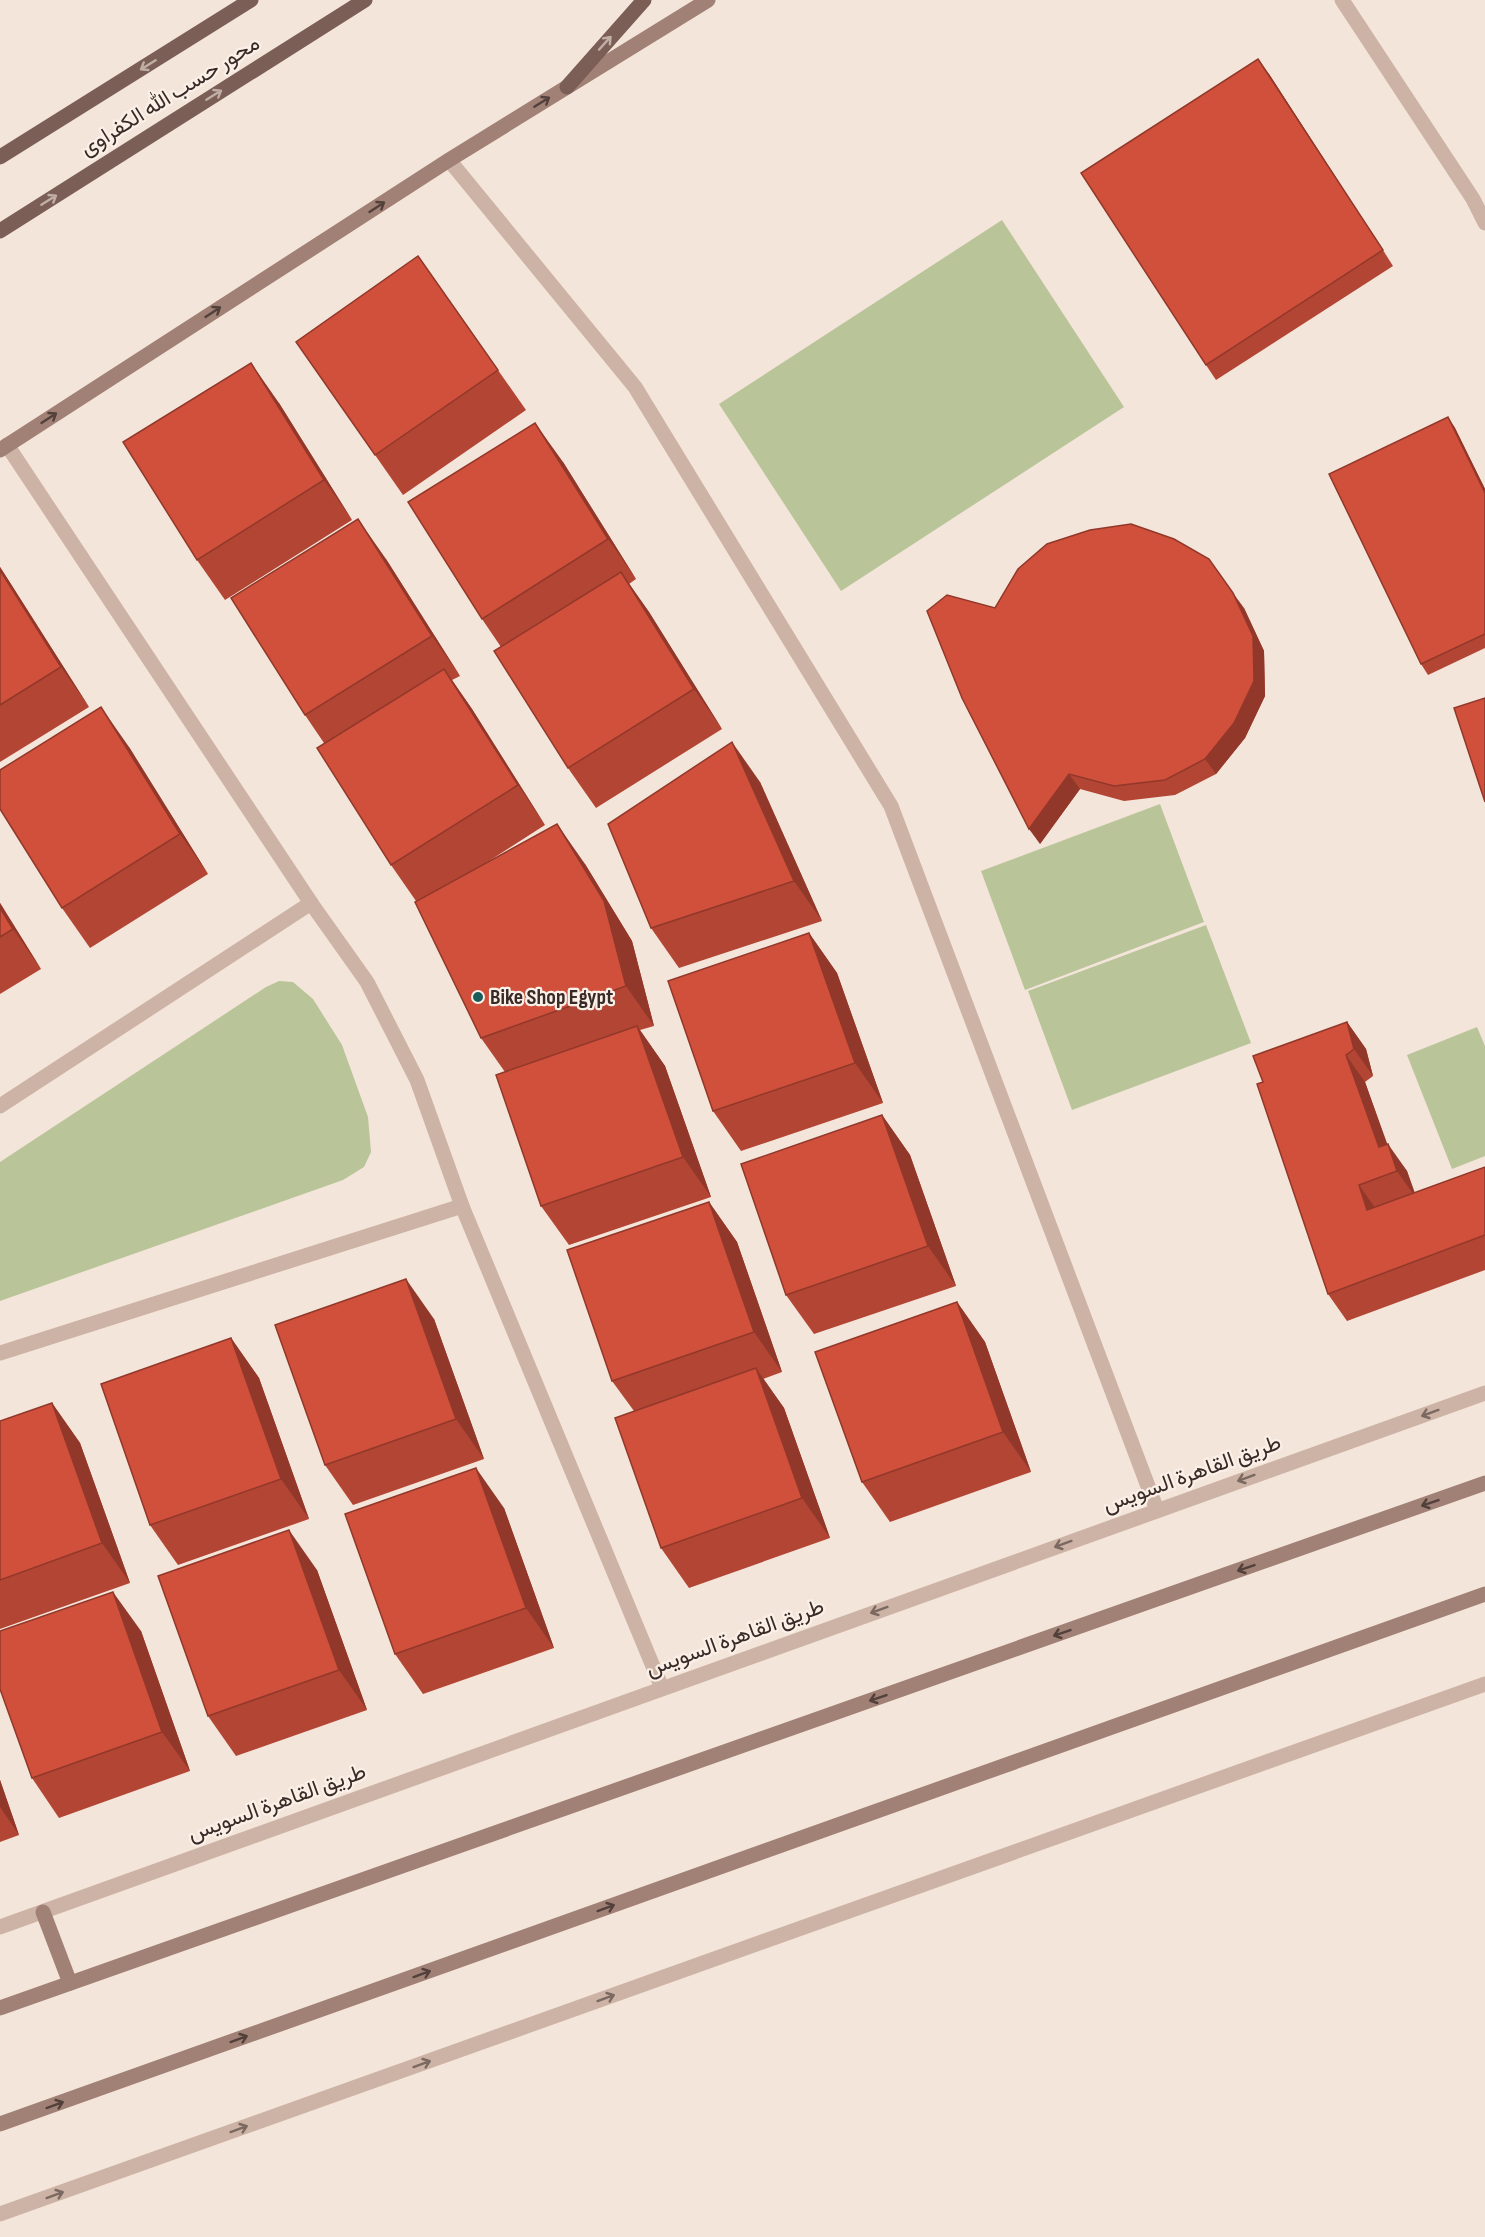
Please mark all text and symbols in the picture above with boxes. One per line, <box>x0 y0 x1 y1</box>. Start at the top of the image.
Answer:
street label: محور حسب الله الكفراوى <box>75 29 265 162</box>
one-way arrow <box>598 36 612 51</box>
one-way arrow <box>140 59 157 71</box>
one-way arrow <box>205 89 222 101</box>
one-way arrow <box>533 96 550 108</box>
one-way arrow <box>41 193 58 206</box>
one-way arrow <box>368 200 385 212</box>
one-way arrow <box>204 306 221 318</box>
one-way arrow <box>40 412 57 424</box>
place label: Bike Shop Egypt <box>490 984 613 1011</box>
marker: Bike Shop Egypt <box>471 990 485 1004</box>
one-way arrow <box>1421 1409 1440 1420</box>
street label: طريق القاهرة السويس <box>1099 1429 1285 1519</box>
one-way arrow <box>1237 1474 1256 1485</box>
one-way arrow <box>1421 1498 1440 1509</box>
one-way arrow <box>1054 1540 1072 1551</box>
one-way arrow <box>1237 1563 1256 1574</box>
street label: طريق القاهرة السويس <box>642 1593 828 1683</box>
one-way arrow <box>870 1606 889 1617</box>
one-way arrow <box>1053 1628 1072 1639</box>
one-way arrow <box>869 1693 888 1704</box>
street label: طريق القاهرة السويس <box>184 1758 370 1848</box>
one-way arrow <box>596 1901 615 1912</box>
one-way arrow <box>412 1967 431 1978</box>
one-way arrow <box>596 1992 615 2003</box>
one-way arrow <box>229 2033 248 2044</box>
one-way arrow <box>413 2057 431 2068</box>
one-way arrow <box>45 2098 64 2109</box>
one-way arrow <box>229 2123 248 2134</box>
one-way arrow <box>45 2188 64 2199</box>

